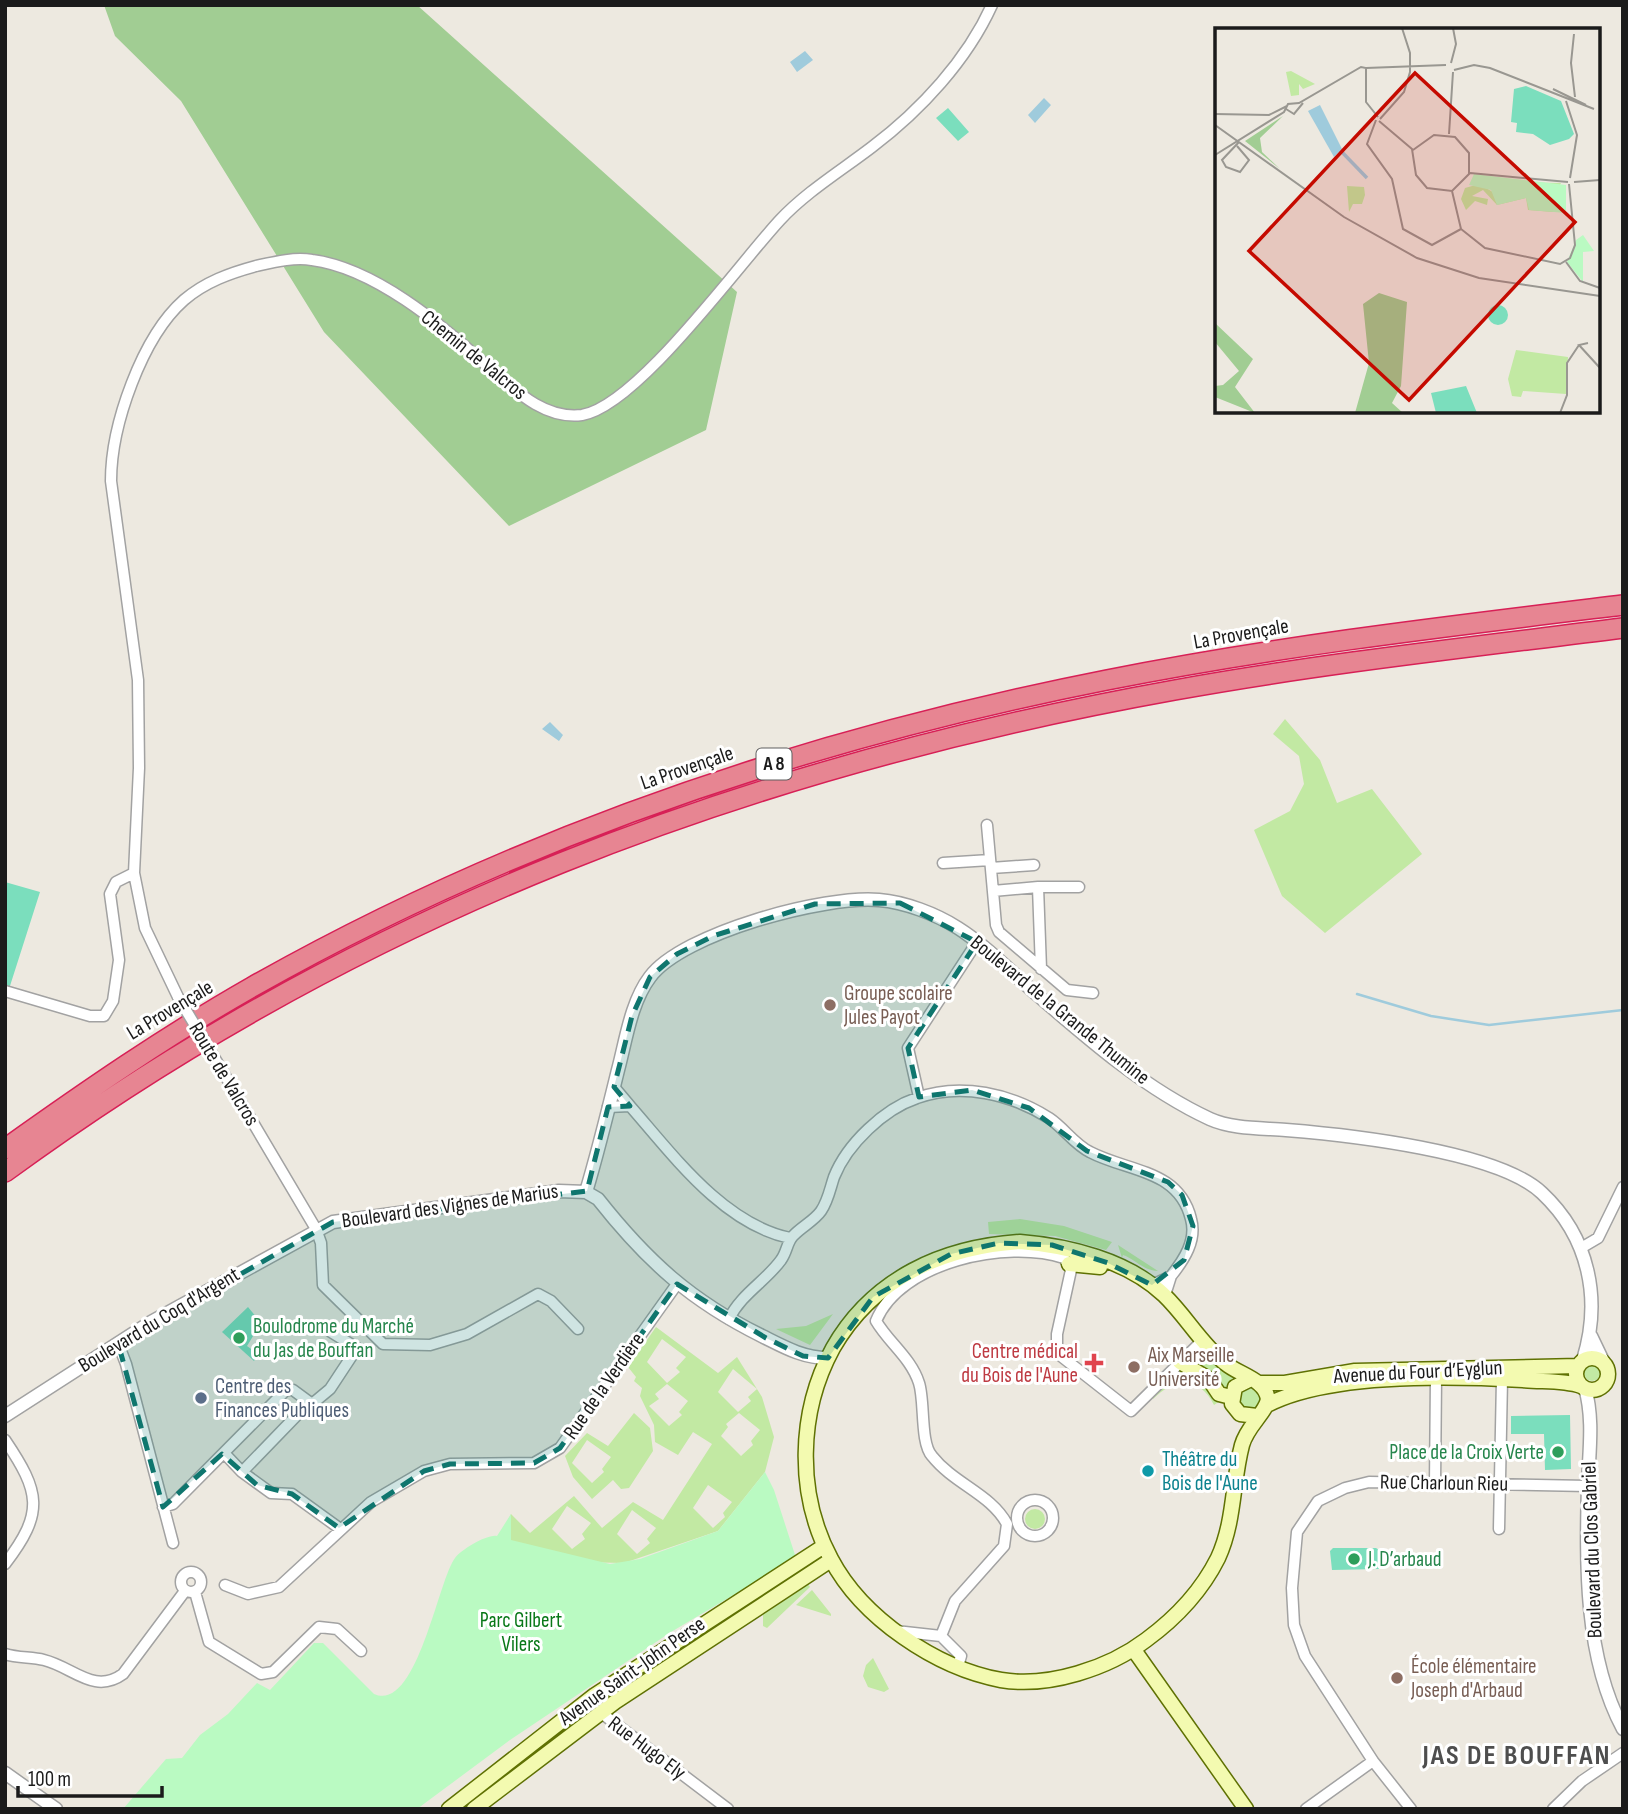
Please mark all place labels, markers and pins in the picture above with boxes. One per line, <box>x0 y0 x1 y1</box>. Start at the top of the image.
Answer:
place label: Groupe scolaire Jules Payot <box>843 981 953 1030</box>
marker: Groupe scolaire Jules Payot <box>822 997 838 1013</box>
place label: Boulodrome du Marché du Jas de Bouffan <box>253 1314 414 1363</box>
marker: Boulodrome du Marché du Jas de Bouffan <box>231 1330 247 1346</box>
place label: Centre médical du Bois de l'Aune <box>961 1339 1078 1388</box>
place label: Aix Marseille Université <box>1147 1343 1235 1392</box>
marker: Centre médical du Bois de l'Aune <box>1084 1353 1104 1373</box>
marker: Aix Marseille Université <box>1126 1359 1142 1375</box>
place label: Centre des Finances Publiques <box>215 1374 349 1423</box>
marker: Centre des Finances Publiques <box>193 1390 209 1406</box>
place label: Place de la Croix Verte <box>1389 1440 1544 1465</box>
marker: Place de la Croix Verte <box>1550 1444 1566 1460</box>
place label: Théâtre du Bois de l'Aune <box>1162 1447 1258 1496</box>
marker: Théâtre du Bois de l'Aune <box>1140 1463 1156 1479</box>
place label: J. D’arbaud <box>1367 1547 1442 1572</box>
marker: J. D’arbaud <box>1346 1551 1362 1567</box>
place label: École élémentaire Joseph d'Arbaud <box>1410 1654 1537 1703</box>
marker: École élémentaire Joseph d'Arbaud <box>1389 1670 1405 1686</box>

